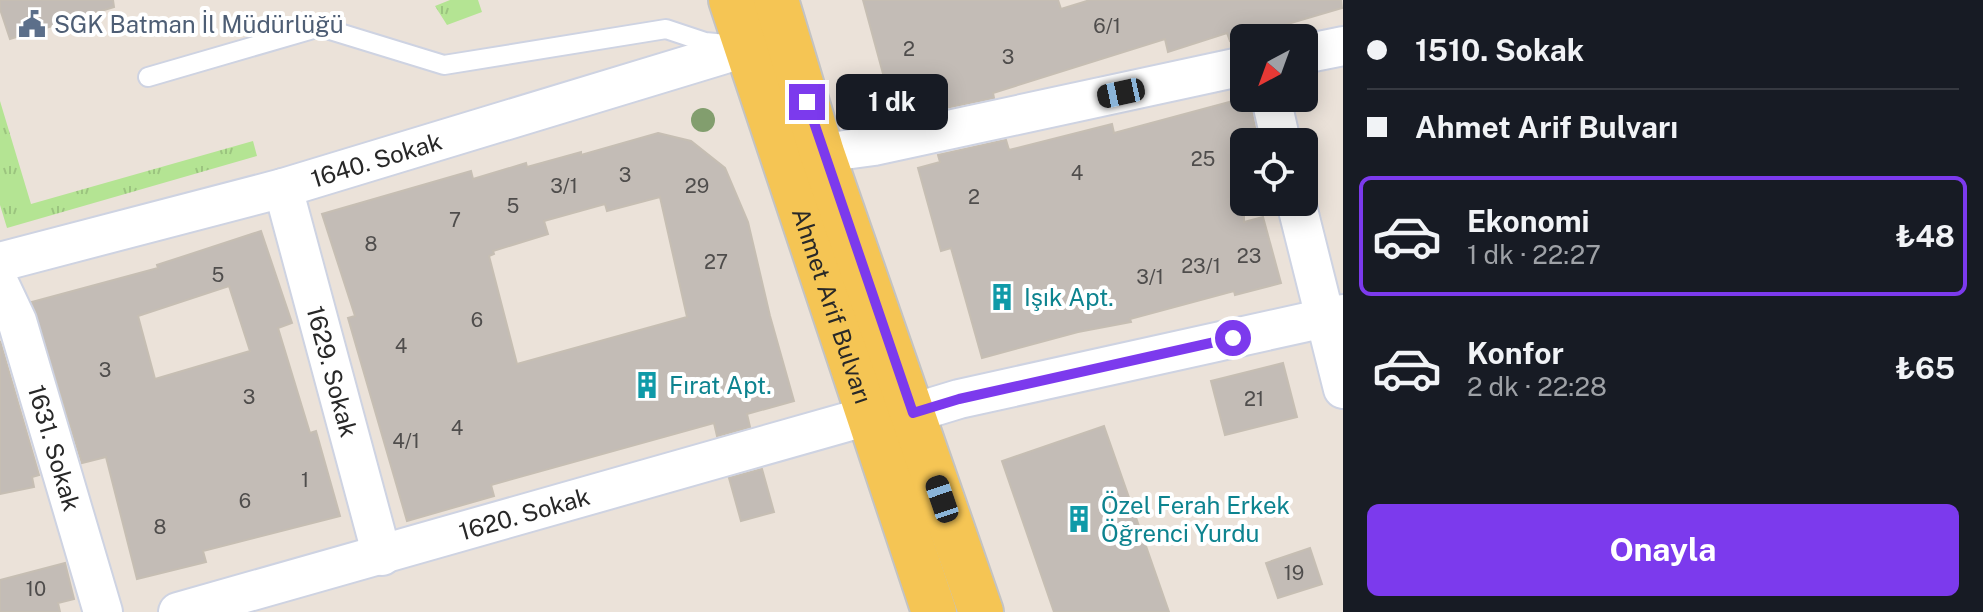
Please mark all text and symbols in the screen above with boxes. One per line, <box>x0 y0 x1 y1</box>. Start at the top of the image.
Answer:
public building icon: SGK Batman İl Müdürlüğü <box>17 9 47 39</box>
place label: SGK Batman İl Müdürlüğü <box>54 10 344 38</box>
house number: 6/1 <box>1093 14 1121 38</box>
north arrow <box>1230 24 1318 112</box>
map controls <box>1230 24 1318 216</box>
text: 1510. Sokak <box>1415 32 1584 68</box>
house number: 2 <box>903 37 915 61</box>
house number: 3 <box>1002 45 1014 69</box>
callout: 1 dk <box>835 74 947 130</box>
car <box>1095 76 1147 110</box>
route end <box>789 84 825 120</box>
text: 1 dk <box>868 86 916 117</box>
text: Ahmet Arif Bulvarı <box>1415 109 1678 145</box>
street label: 1640. Sokak <box>308 127 445 193</box>
button: locate <box>1230 128 1318 216</box>
house number: 25 <box>1191 147 1215 171</box>
house number: 4 <box>1071 161 1083 185</box>
house number: 3 <box>619 163 631 187</box>
house number: 3/1 <box>550 174 578 198</box>
house number: 29 <box>685 174 709 198</box>
house number: 2 <box>968 185 980 209</box>
house number: 5 <box>507 194 519 218</box>
icon: car <box>1371 200 1443 272</box>
text: Ekonomi <box>1467 203 1590 239</box>
street label: Ahmet Arif Bulvarı <box>787 204 878 407</box>
house number: 7 <box>449 208 461 232</box>
text: ₺48 <box>1896 218 1955 254</box>
house number: 8 <box>365 232 377 256</box>
text: 1 dk · 22:27 <box>1467 239 1601 270</box>
house number: 23 <box>1237 244 1261 268</box>
house number: 27 <box>704 250 728 274</box>
house number: 23/1 <box>1181 254 1221 278</box>
house number: 5 <box>212 263 224 287</box>
house number: 3/1 <box>1136 265 1164 289</box>
building icon: Işık Apt. <box>987 282 1017 312</box>
place label: Işık Apt. <box>1024 283 1114 311</box>
street label: 1629. Sokak <box>301 303 363 440</box>
house number: 6 <box>471 308 483 332</box>
route start <box>1215 320 1251 356</box>
icon: car <box>1371 332 1443 404</box>
house number: 4 <box>395 334 407 358</box>
text: Konfor <box>1467 335 1564 371</box>
text: ₺65 <box>1895 350 1955 386</box>
house number: 3 <box>99 358 111 382</box>
building icon: Fırat Apt. <box>632 370 662 400</box>
place label: Fırat Apt. <box>669 371 772 399</box>
text: 2 dk · 22:28 <box>1467 371 1607 402</box>
street label: 1631. Sokak <box>23 381 86 514</box>
house number: 3 <box>243 385 255 409</box>
house number: 21 <box>1244 387 1264 411</box>
house number: 4 <box>451 416 463 440</box>
house number: 4/1 <box>392 429 420 453</box>
house number: 1 <box>301 468 309 492</box>
car <box>923 472 961 526</box>
street label: 1620. Sokak <box>456 482 593 545</box>
house number: 6 <box>239 489 251 513</box>
place label: Özel Ferah Erkek Öğrenci Yurdu <box>1101 490 1290 547</box>
building icon: Özel Ferah Erkek Öğrenci Yurdu <box>1064 504 1094 534</box>
button: Onayla <box>1367 504 1959 596</box>
house number: 8 <box>154 515 166 539</box>
house number: 19 <box>1284 561 1304 585</box>
house number: 10 <box>26 577 46 601</box>

